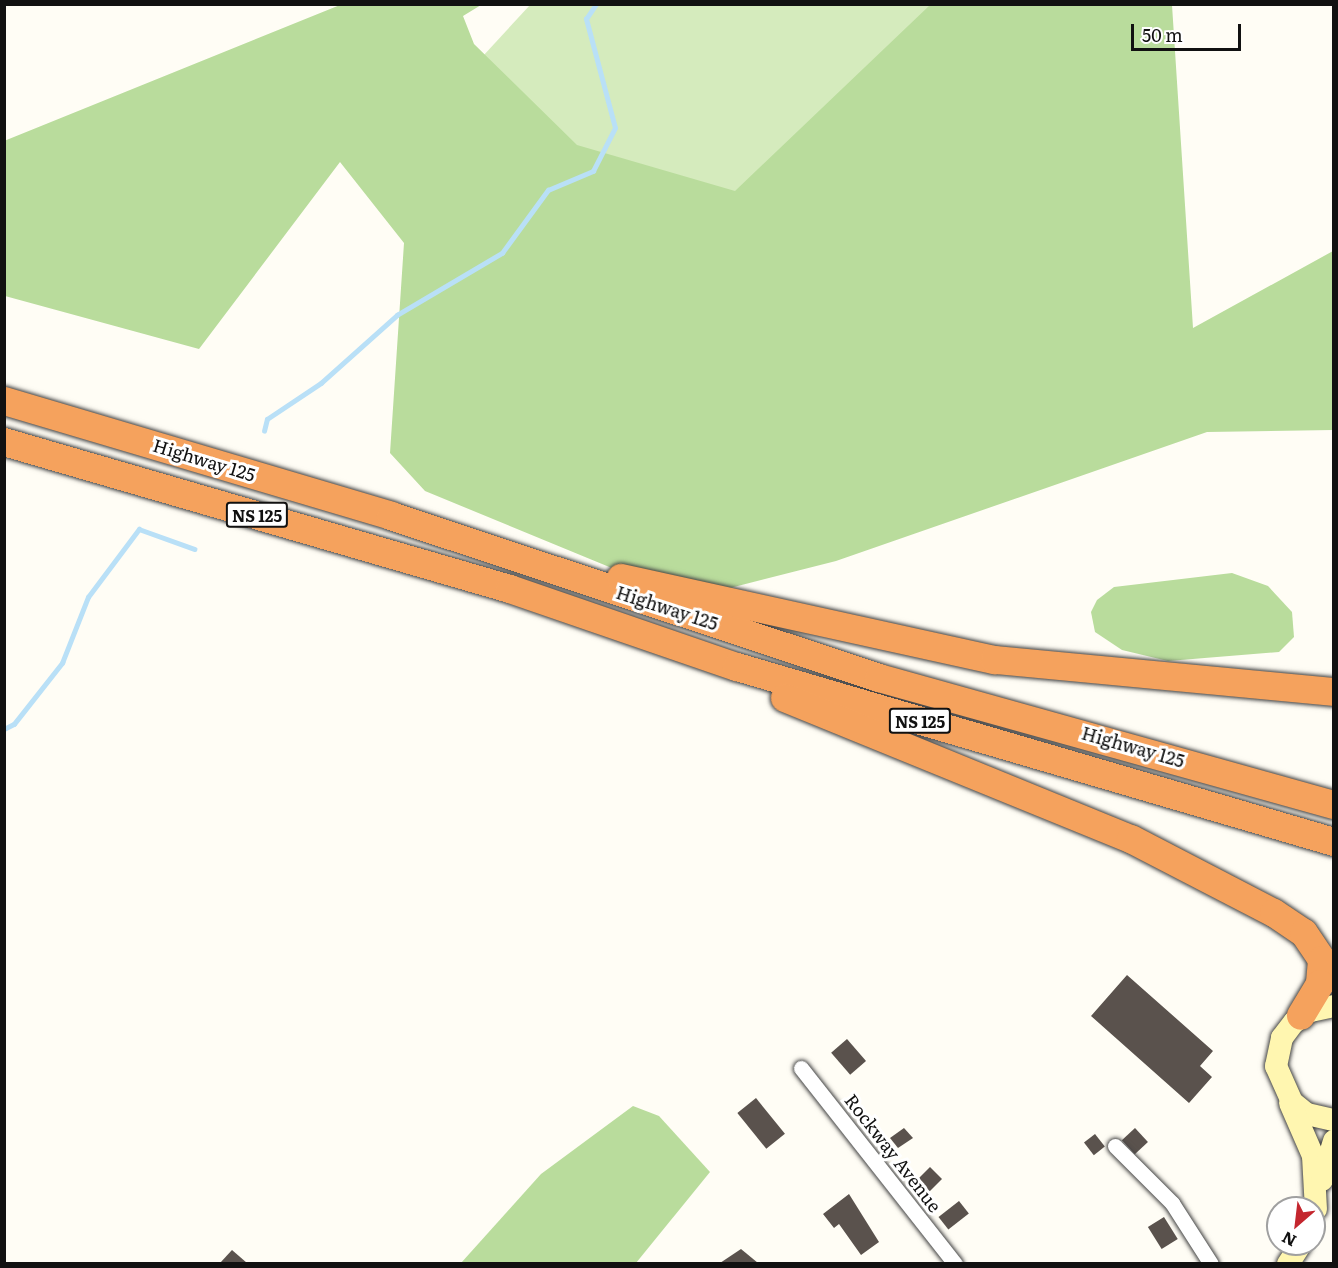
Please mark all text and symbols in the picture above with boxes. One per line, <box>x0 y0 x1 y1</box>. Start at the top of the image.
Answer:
scale bar <box>1134 12 1244 50</box>
text: 50 m <box>1142 21 1183 48</box>
street label: Highway 125 <box>150 434 258 486</box>
road number: NS 125 <box>226 502 288 528</box>
street label: Highway 125 <box>613 581 721 635</box>
road number: NS 125 <box>888 708 952 734</box>
street label: Highway 125 <box>1079 722 1187 772</box>
street label: Rockway Avenue <box>840 1090 946 1216</box>
north arrow <box>1266 1196 1326 1256</box>
text: N <box>1277 1226 1300 1254</box>

